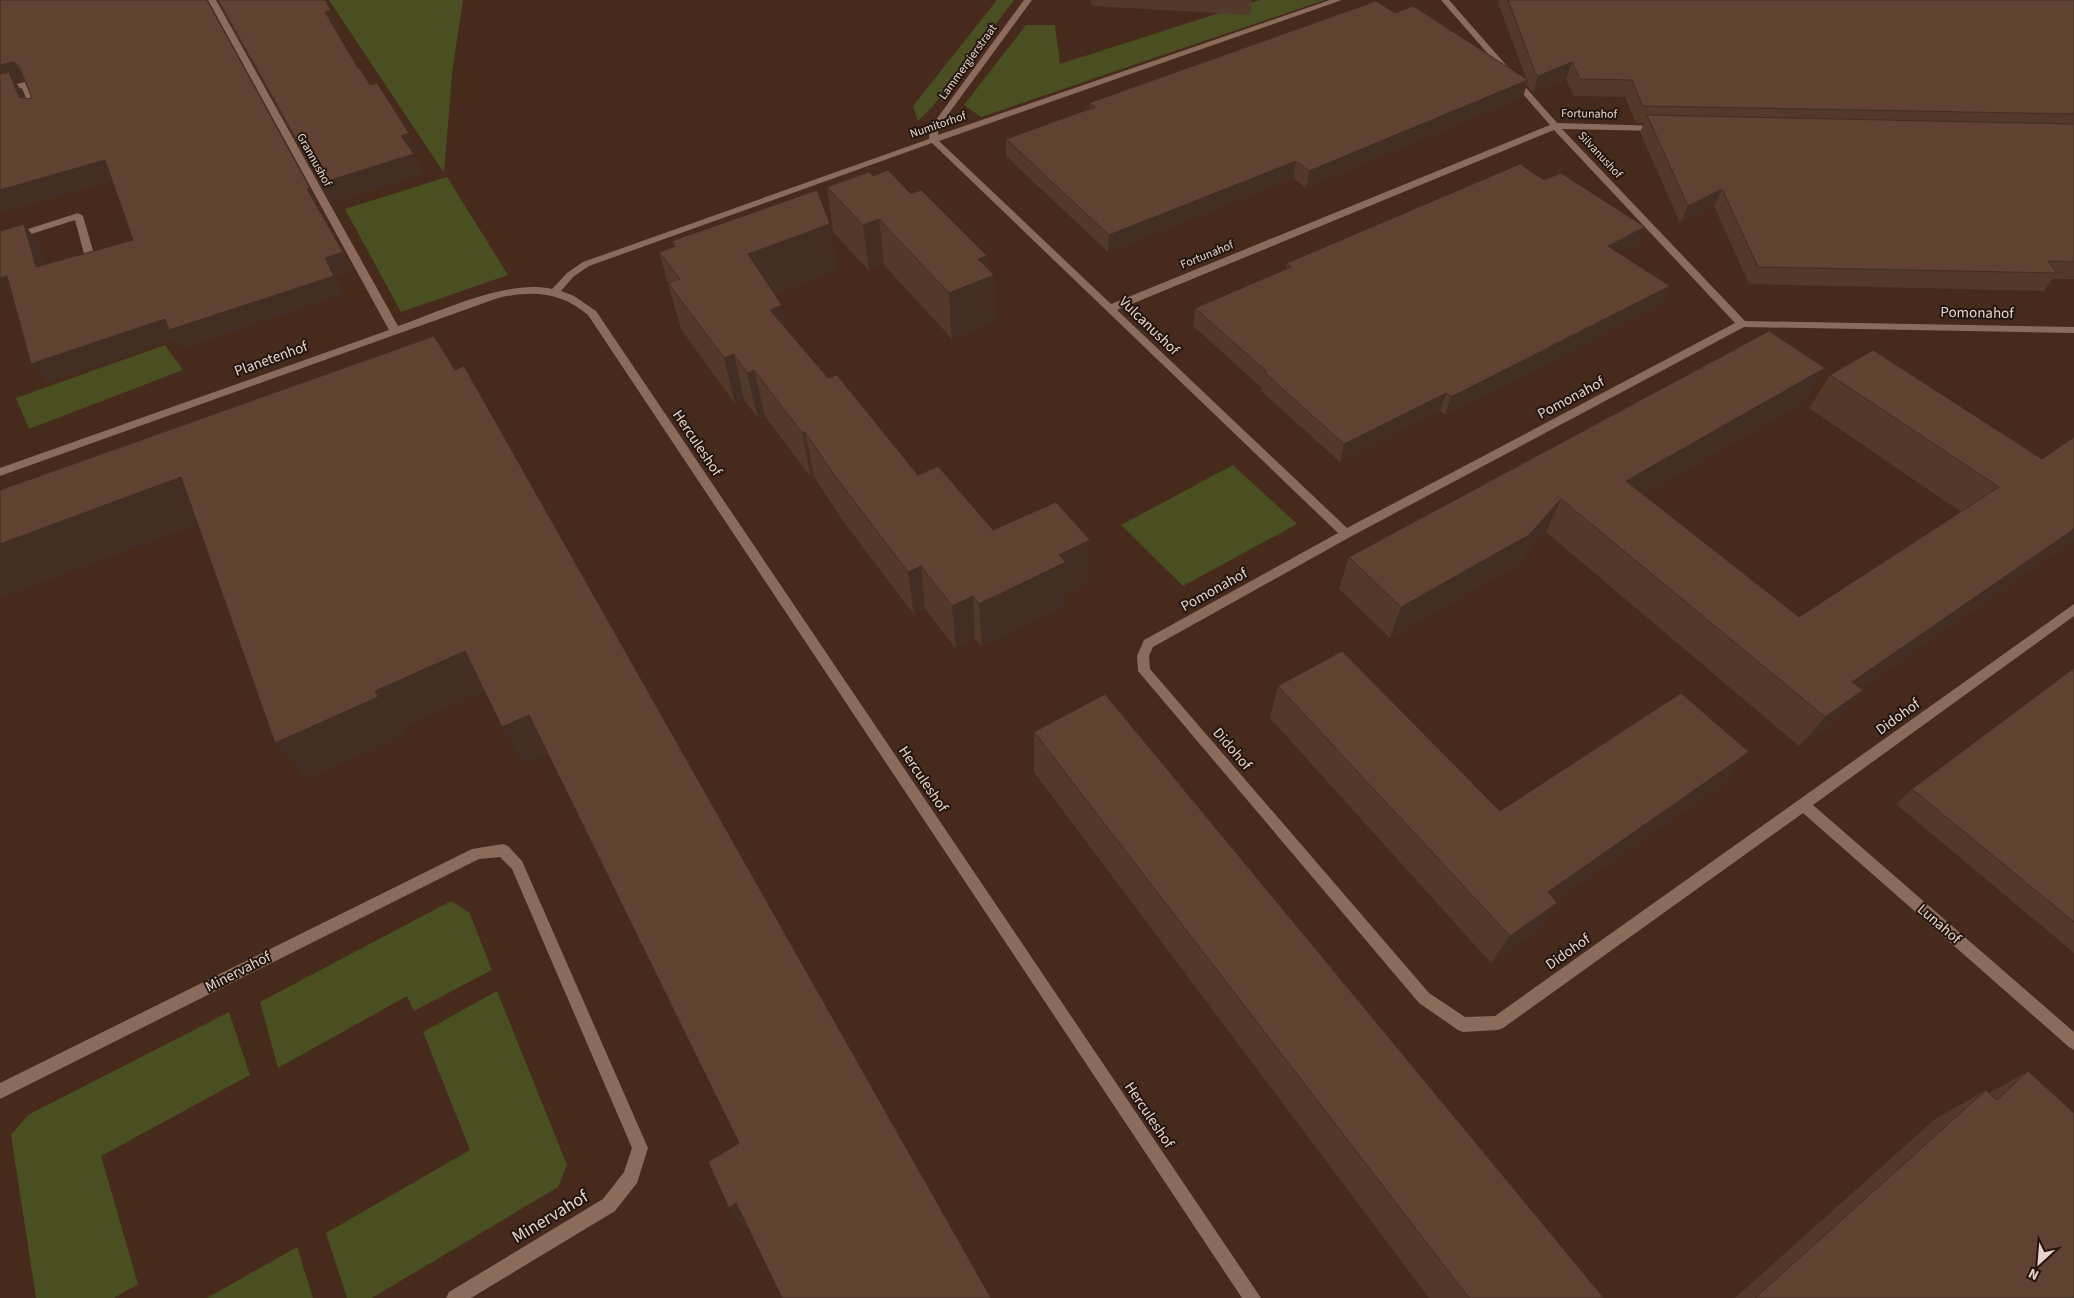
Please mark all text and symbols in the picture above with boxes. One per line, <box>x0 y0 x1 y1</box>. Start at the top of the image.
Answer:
street label: Lammergierstraat <box>935 21 1001 103</box>
street label: Fortunahof <box>1561 105 1618 123</box>
street label: Numitorhof <box>908 107 969 143</box>
street label: Silvanushof <box>1574 128 1626 183</box>
street label: Grannushof <box>292 130 336 190</box>
street label: Fortunahof <box>1178 236 1237 273</box>
street label: Vulcanushof <box>1114 292 1184 361</box>
street label: Pomonahof <box>1940 302 2014 324</box>
street label: Planetenhof <box>231 336 311 382</box>
street label: Pomonahof <box>1534 371 1609 424</box>
street label: Herculeshof <box>667 406 727 481</box>
street label: Pomonahof <box>1177 563 1252 617</box>
street label: Didohof <box>1872 693 1925 740</box>
street label: Didohof <box>1208 723 1257 775</box>
street label: Herculeshof <box>893 742 953 817</box>
street label: Lunahof <box>1913 899 1966 949</box>
street label: Didohof <box>1541 929 1595 975</box>
street label: Minervahof <box>202 946 275 997</box>
street label: Herculeshof <box>1119 1078 1179 1153</box>
street label: Minervahof <box>507 1184 593 1250</box>
north arrow <box>2014 1238 2064 1288</box>
text: N <box>2025 1263 2042 1285</box>

